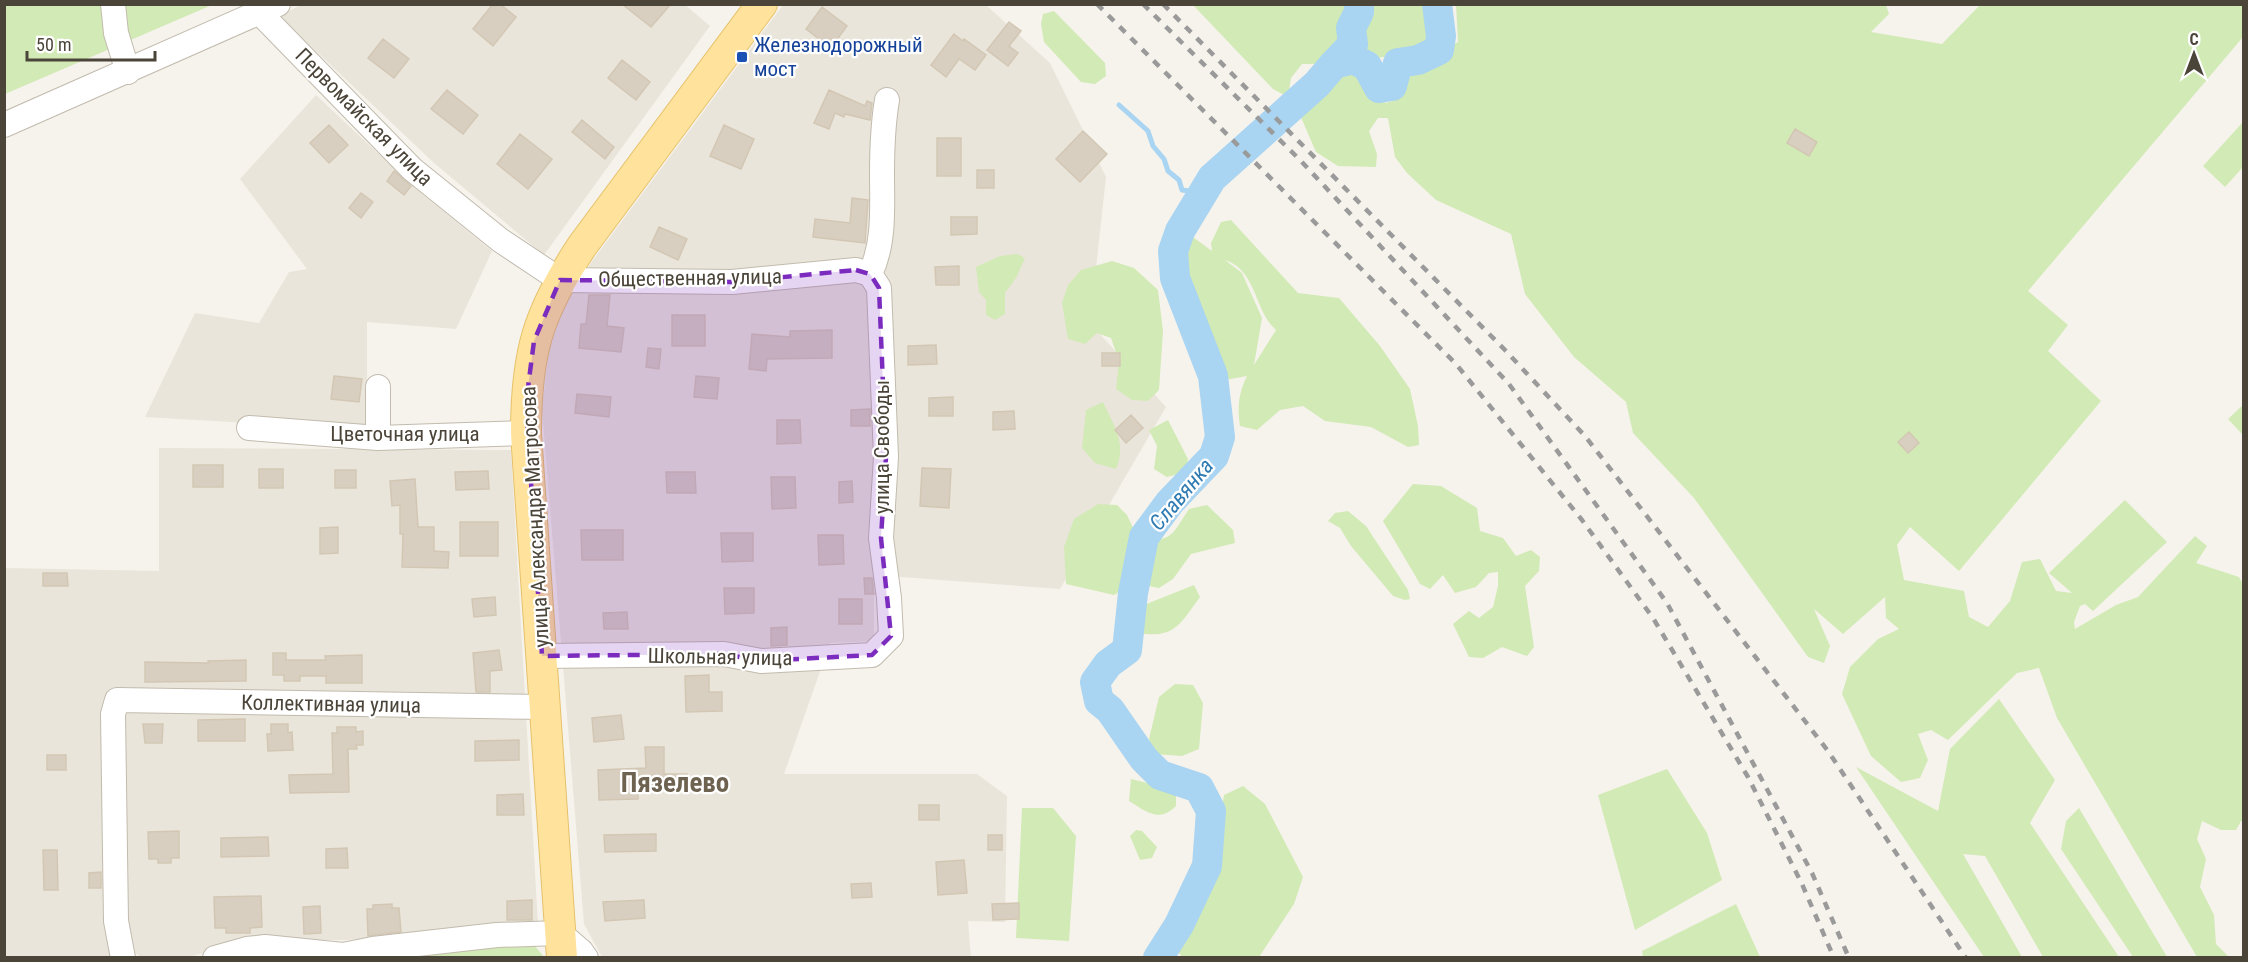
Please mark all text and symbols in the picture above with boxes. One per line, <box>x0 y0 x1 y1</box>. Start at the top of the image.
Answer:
scale bar <box>27 24 154 62</box>
north arrow <box>2164 24 2224 84</box>
text: С <box>2189 30 2199 49</box>
place label: Железнодорожный мост <box>754 33 923 81</box>
text: 50 m <box>36 34 71 55</box>
street label: Первомайская улица <box>290 43 438 191</box>
marker: Железнодорожный мост <box>735 50 749 64</box>
street label: Общественная улица <box>598 264 782 292</box>
street label: улица Свободы <box>870 380 894 514</box>
street label: улица Александра Матросова <box>516 386 554 648</box>
street label: Цветочная улица <box>330 422 480 446</box>
water label: Славянка <box>1144 454 1218 535</box>
street label: Школьная улица <box>647 644 793 670</box>
street label: Коллективная улица <box>241 690 421 718</box>
district label: Пязелево <box>621 767 729 799</box>

